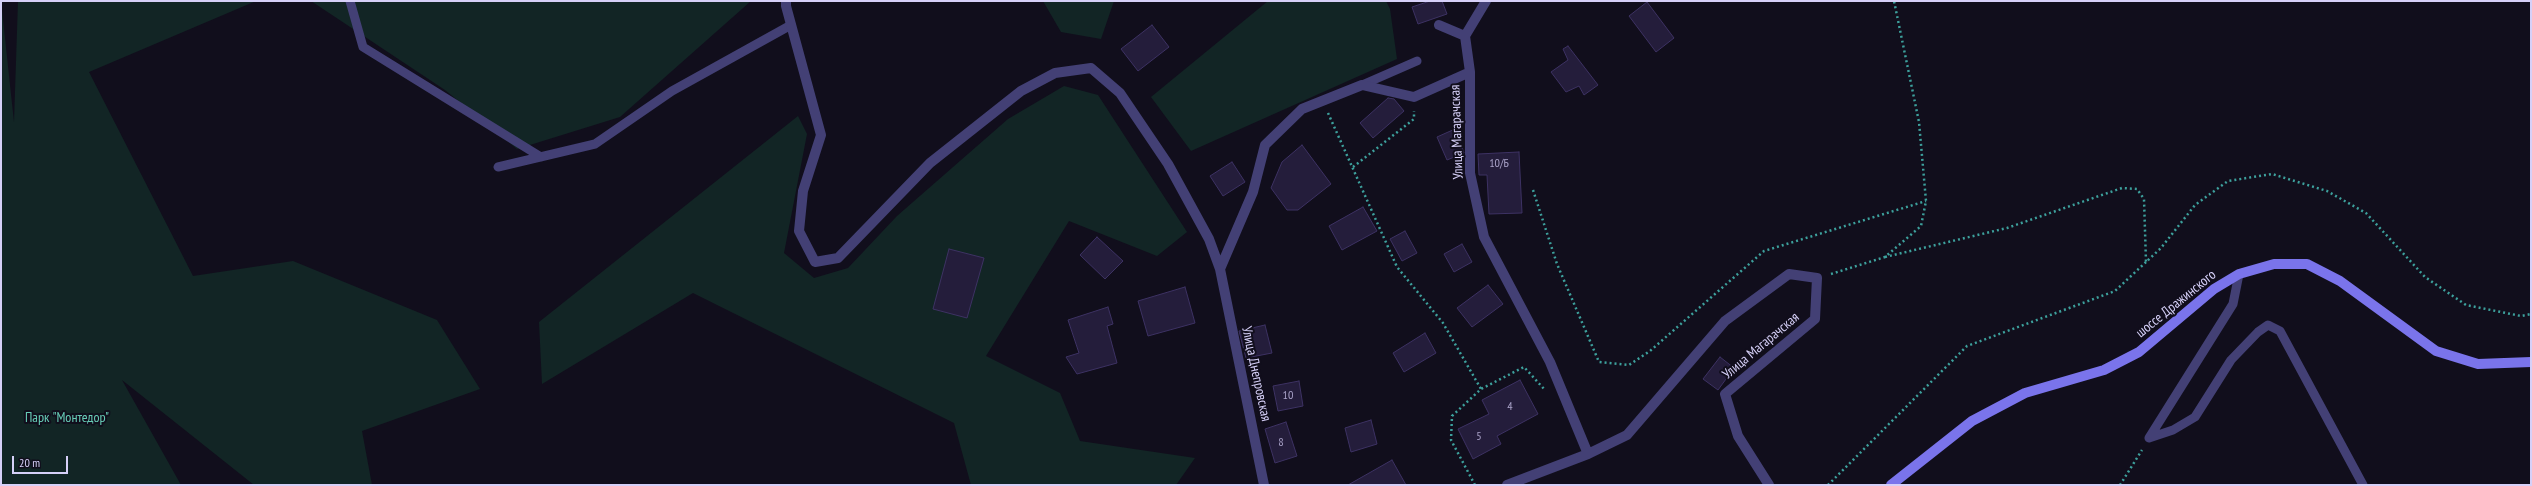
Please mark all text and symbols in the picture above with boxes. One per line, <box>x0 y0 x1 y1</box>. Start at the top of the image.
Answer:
street label: Улица Магарачская <box>1447 84 1467 180</box>
house number: 10/Б <box>1489 157 1509 171</box>
street label: шоссе Дражинского <box>2133 267 2219 341</box>
street label: Улица Магарачская <box>1719 309 1803 383</box>
street label: Улица Днепровская <box>1238 325 1274 423</box>
house number: 10 <box>1283 389 1293 403</box>
house number: 4 <box>1507 400 1513 414</box>
park label: Парк "Монтедор" <box>25 410 109 426</box>
house number: 5 <box>1476 430 1482 444</box>
house number: 8 <box>1278 436 1284 450</box>
scale bar <box>14 448 70 474</box>
text: 20 m <box>19 455 40 470</box>

